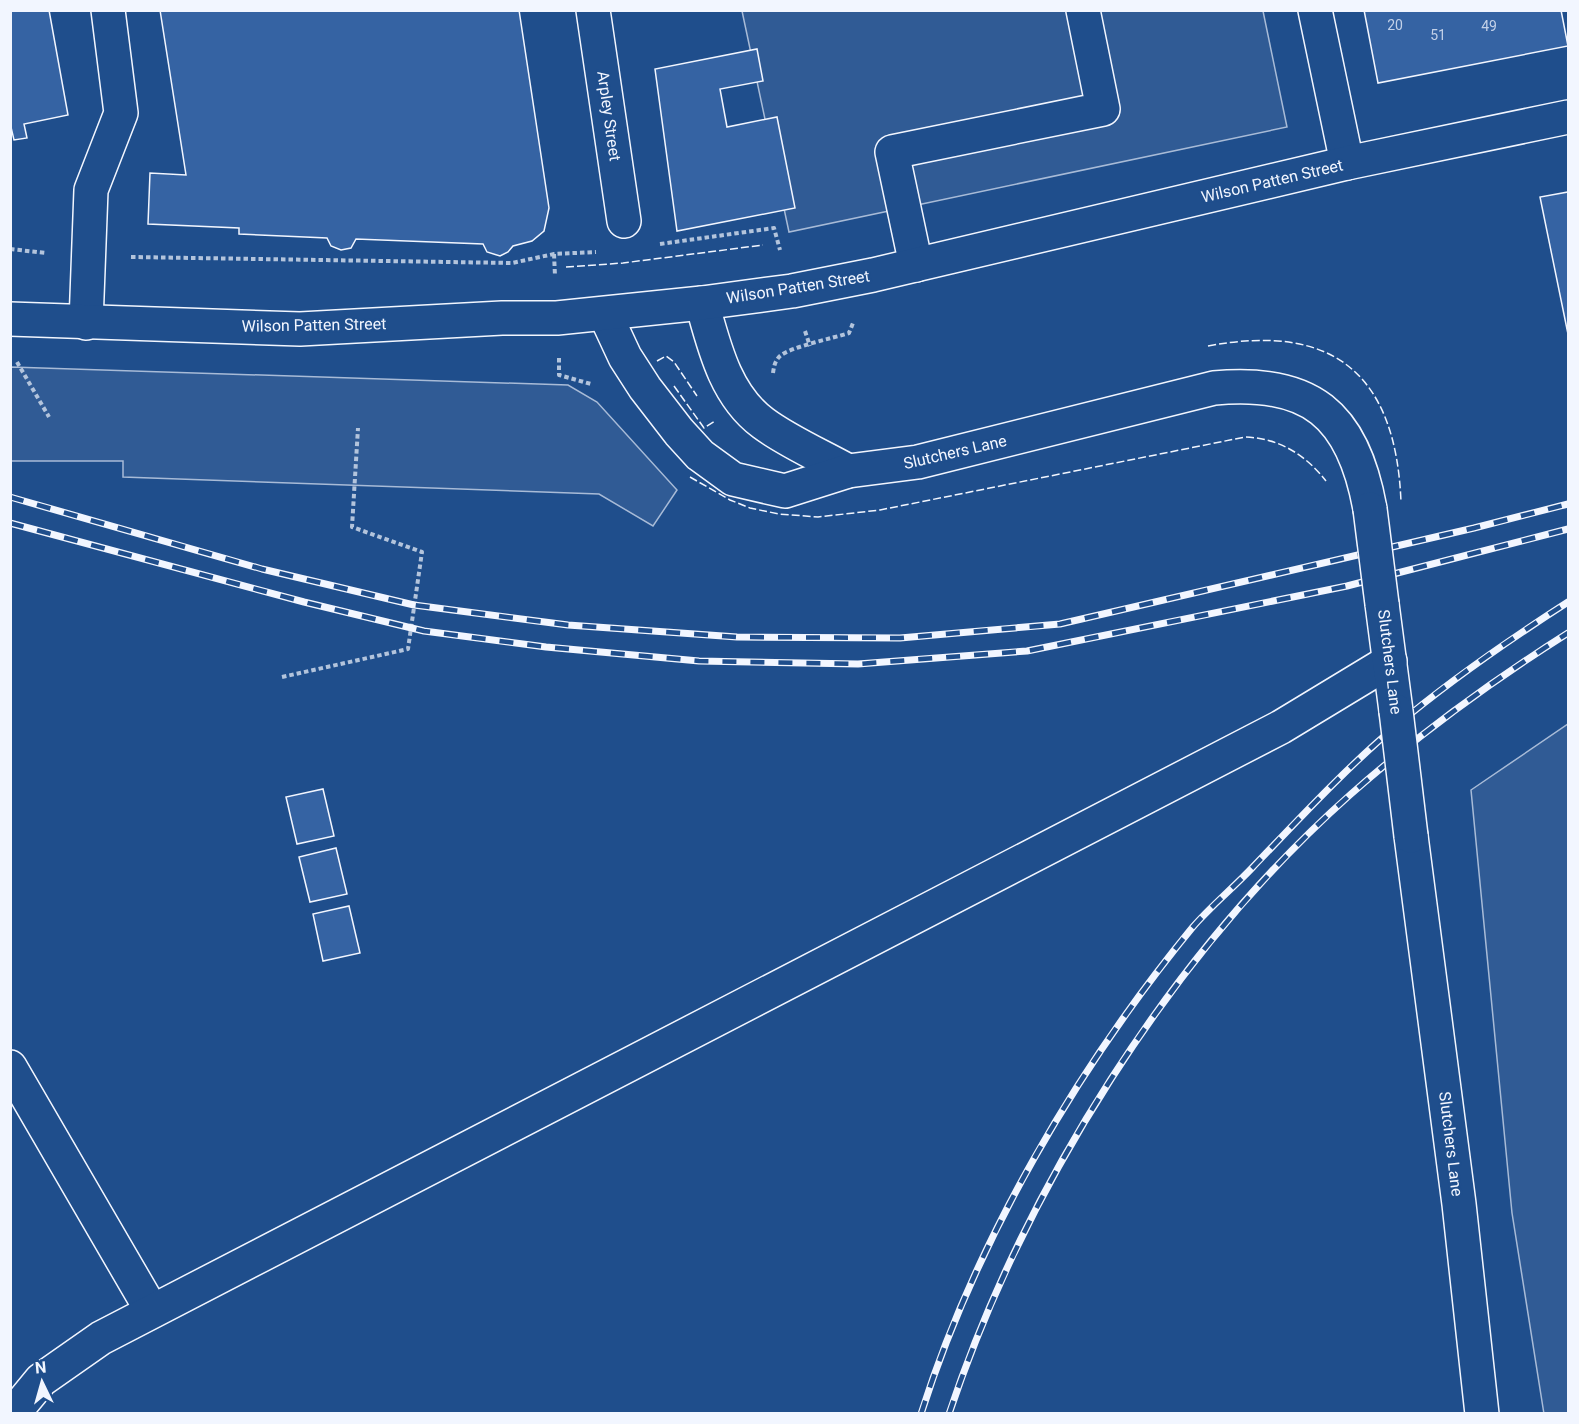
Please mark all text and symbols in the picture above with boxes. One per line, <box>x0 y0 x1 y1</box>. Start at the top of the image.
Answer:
house number: 20 <box>1387 17 1403 33</box>
house number: 49 <box>1481 18 1497 34</box>
house number: 51 <box>1430 27 1446 43</box>
street label: Arpley Street <box>593 70 625 162</box>
street label: Wilson Patten Street <box>1199 155 1345 207</box>
street label: Wilson Patten Street <box>725 266 871 308</box>
street label: Wilson Patten Street <box>241 314 387 336</box>
street label: Slutchers Lane <box>902 431 1008 473</box>
street label: Slutchers Lane <box>1374 609 1406 715</box>
street label: Slutchers Lane <box>1435 1091 1467 1197</box>
north arrow <box>12 1352 72 1412</box>
text: N <box>34 1358 47 1378</box>

